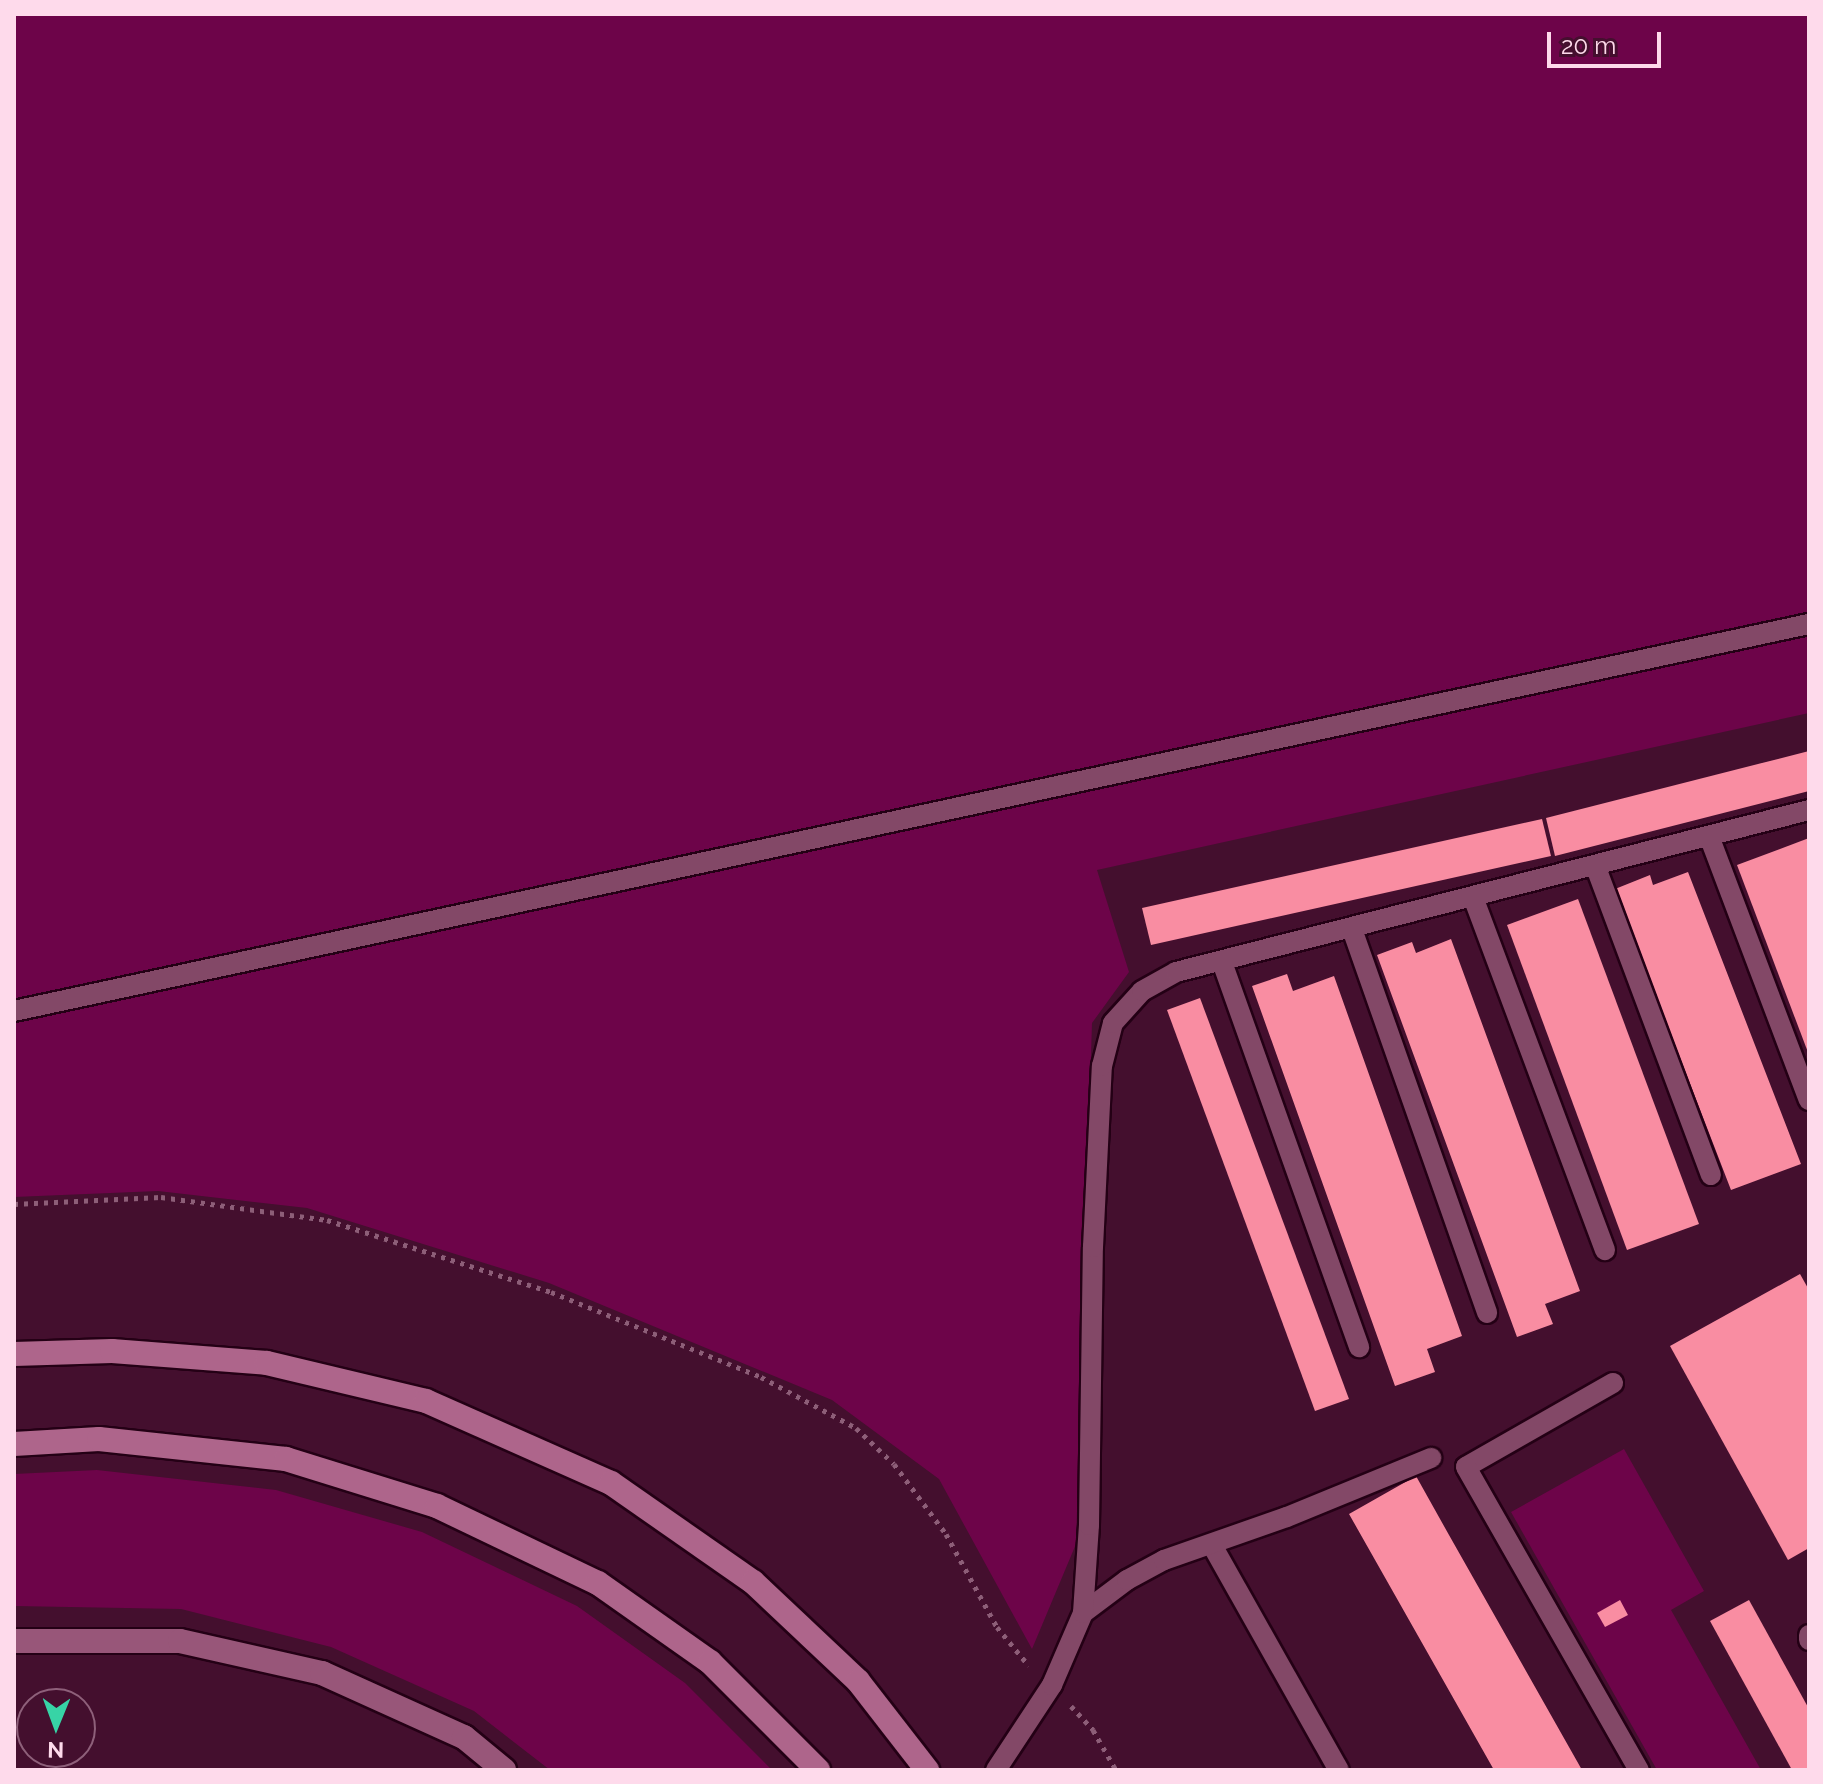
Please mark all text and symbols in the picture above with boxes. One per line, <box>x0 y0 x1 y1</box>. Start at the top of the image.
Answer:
scale bar <box>1551 16 1665 66</box>
text: 20 m <box>1561 31 1616 60</box>
north arrow <box>16 1688 96 1768</box>
text: N <box>47 1737 64 1763</box>

